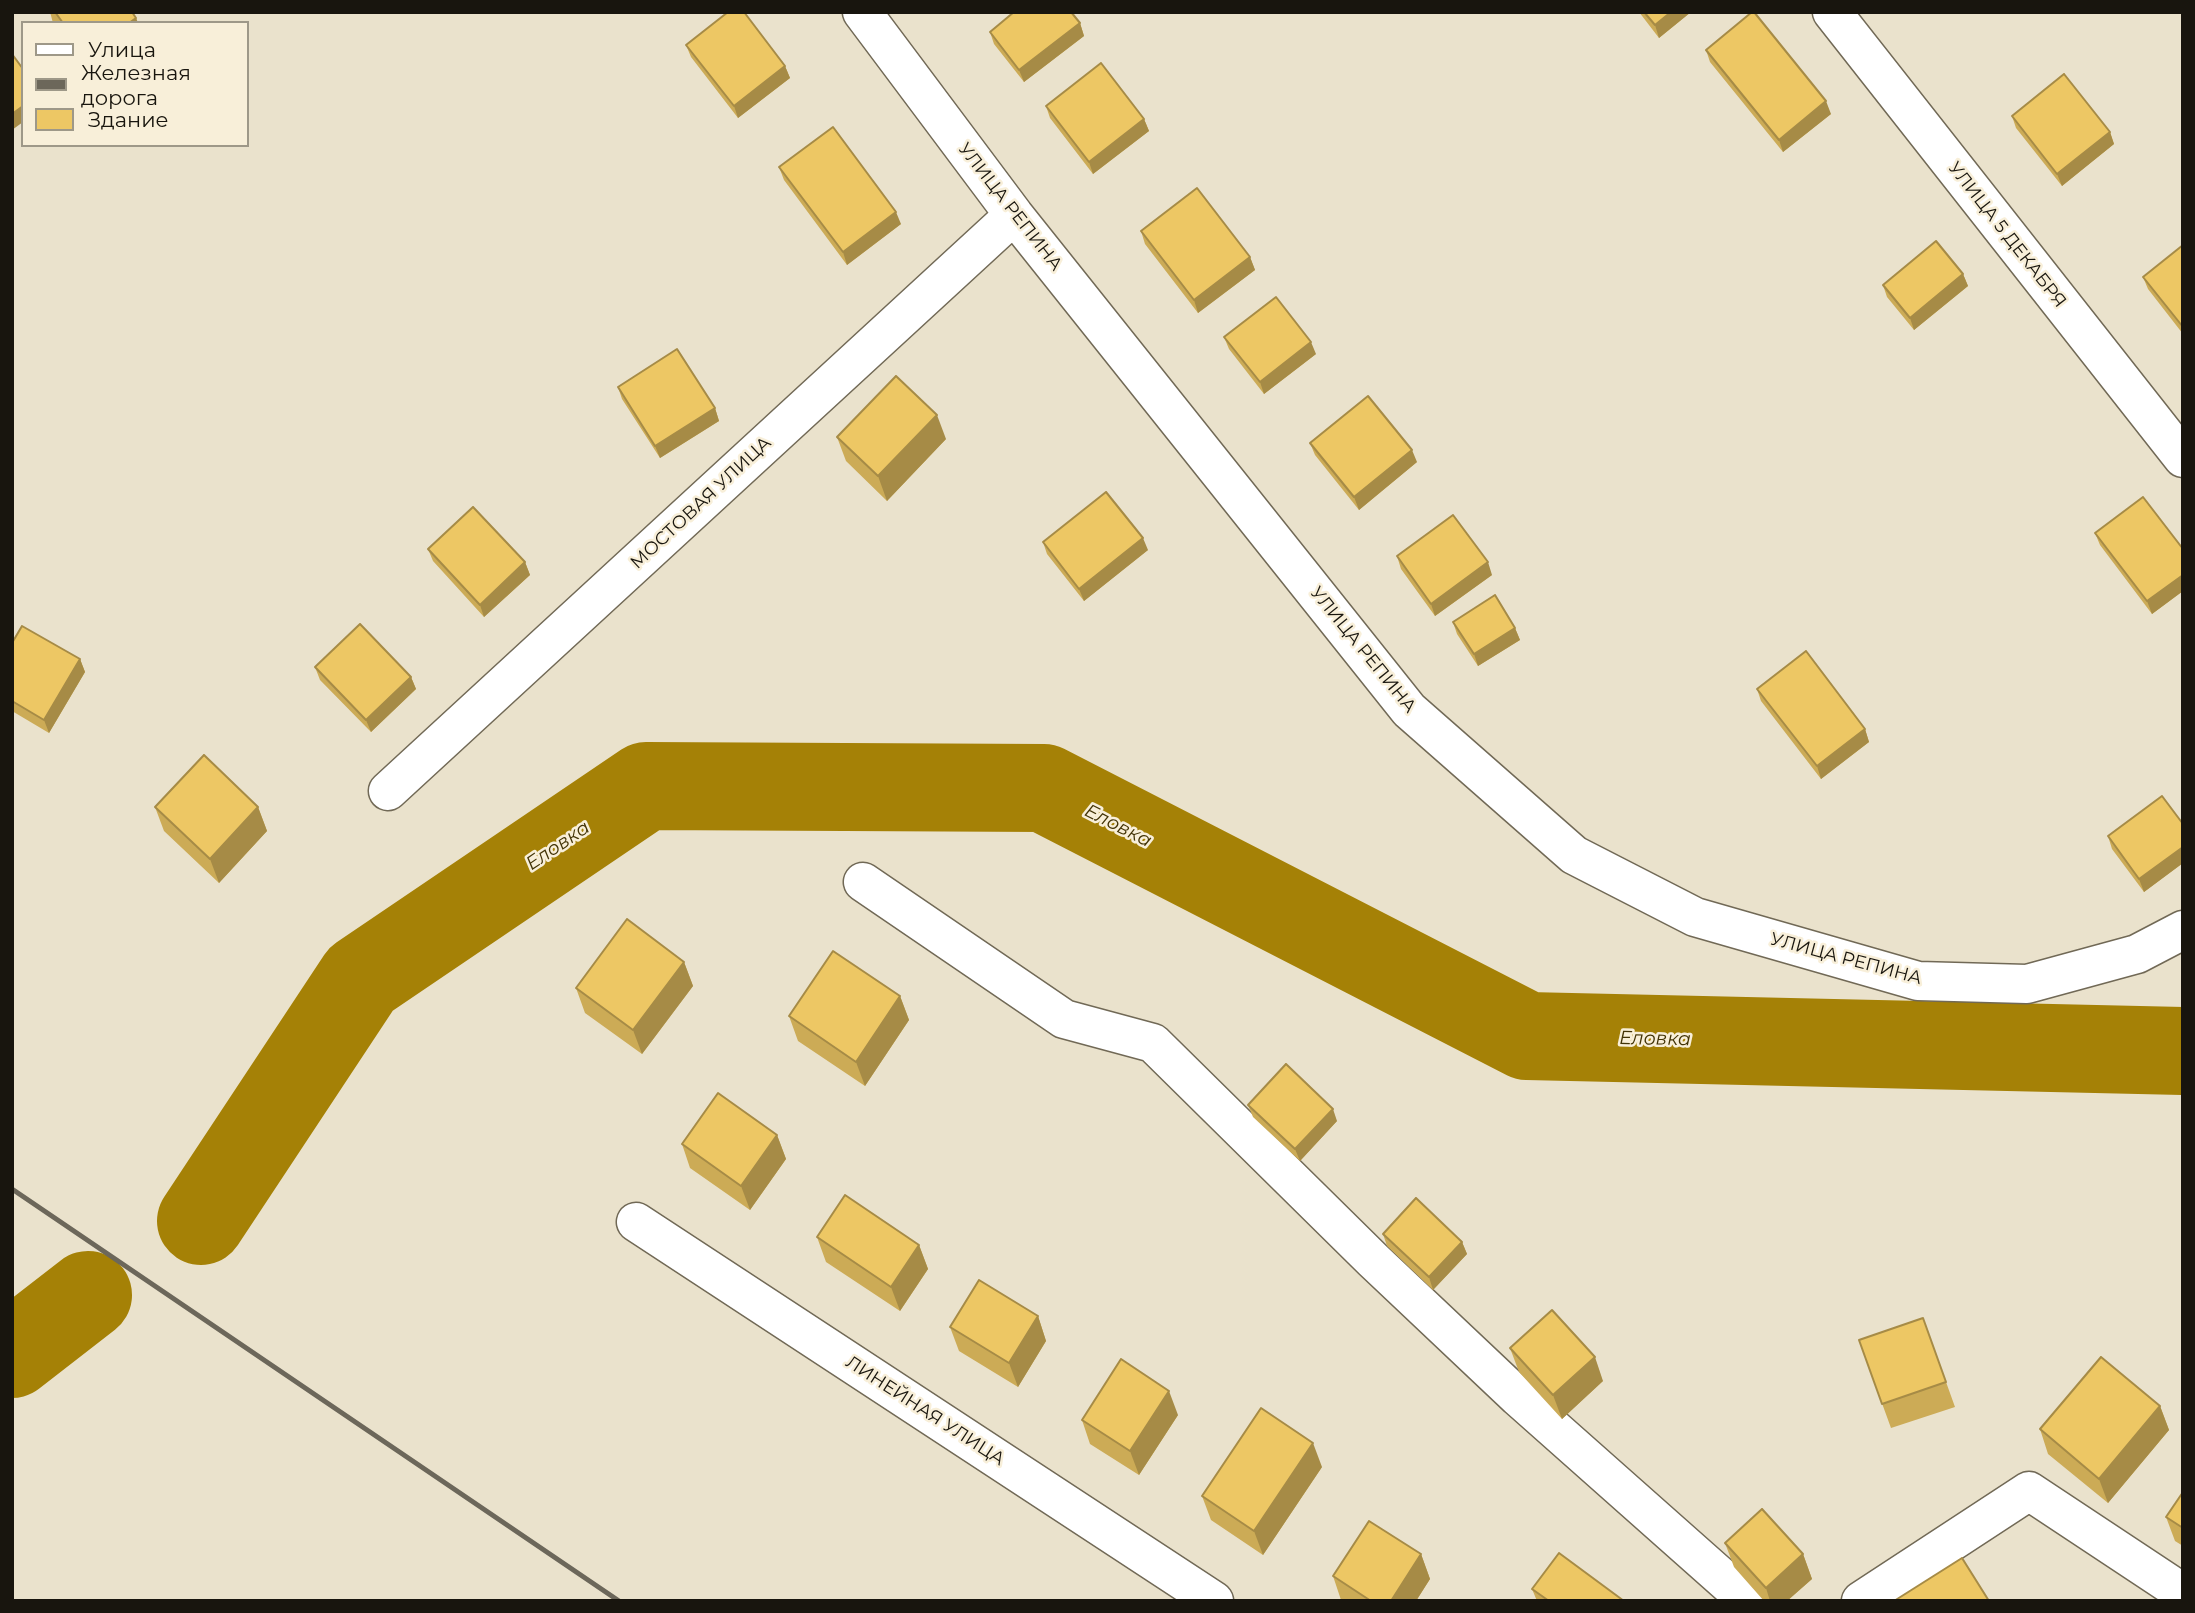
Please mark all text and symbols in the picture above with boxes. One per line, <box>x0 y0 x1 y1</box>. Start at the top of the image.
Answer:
legend <box>21 21 248 147</box>
text: Улица <box>88 37 156 62</box>
text: Железная дорога <box>81 60 191 110</box>
text: Здание <box>88 107 169 132</box>
street label: УЛИЦА РЕПИНА <box>953 139 1067 275</box>
street label: УЛИЦА 5 ДЕКАБРЯ <box>1943 158 2071 312</box>
street label: МОСТОВАЯ УЛИЦА <box>626 432 776 574</box>
street label: УЛИЦА РЕПИНА <box>1305 583 1421 717</box>
water label: Еловка <box>1081 799 1155 853</box>
water label: Еловка <box>522 816 594 876</box>
street label: УЛИЦА РЕПИНА <box>1768 928 1924 990</box>
water label: Еловка <box>1619 1027 1691 1051</box>
street label: ЛИНЕЙНАЯ УЛИЦА <box>842 1352 1008 1470</box>

